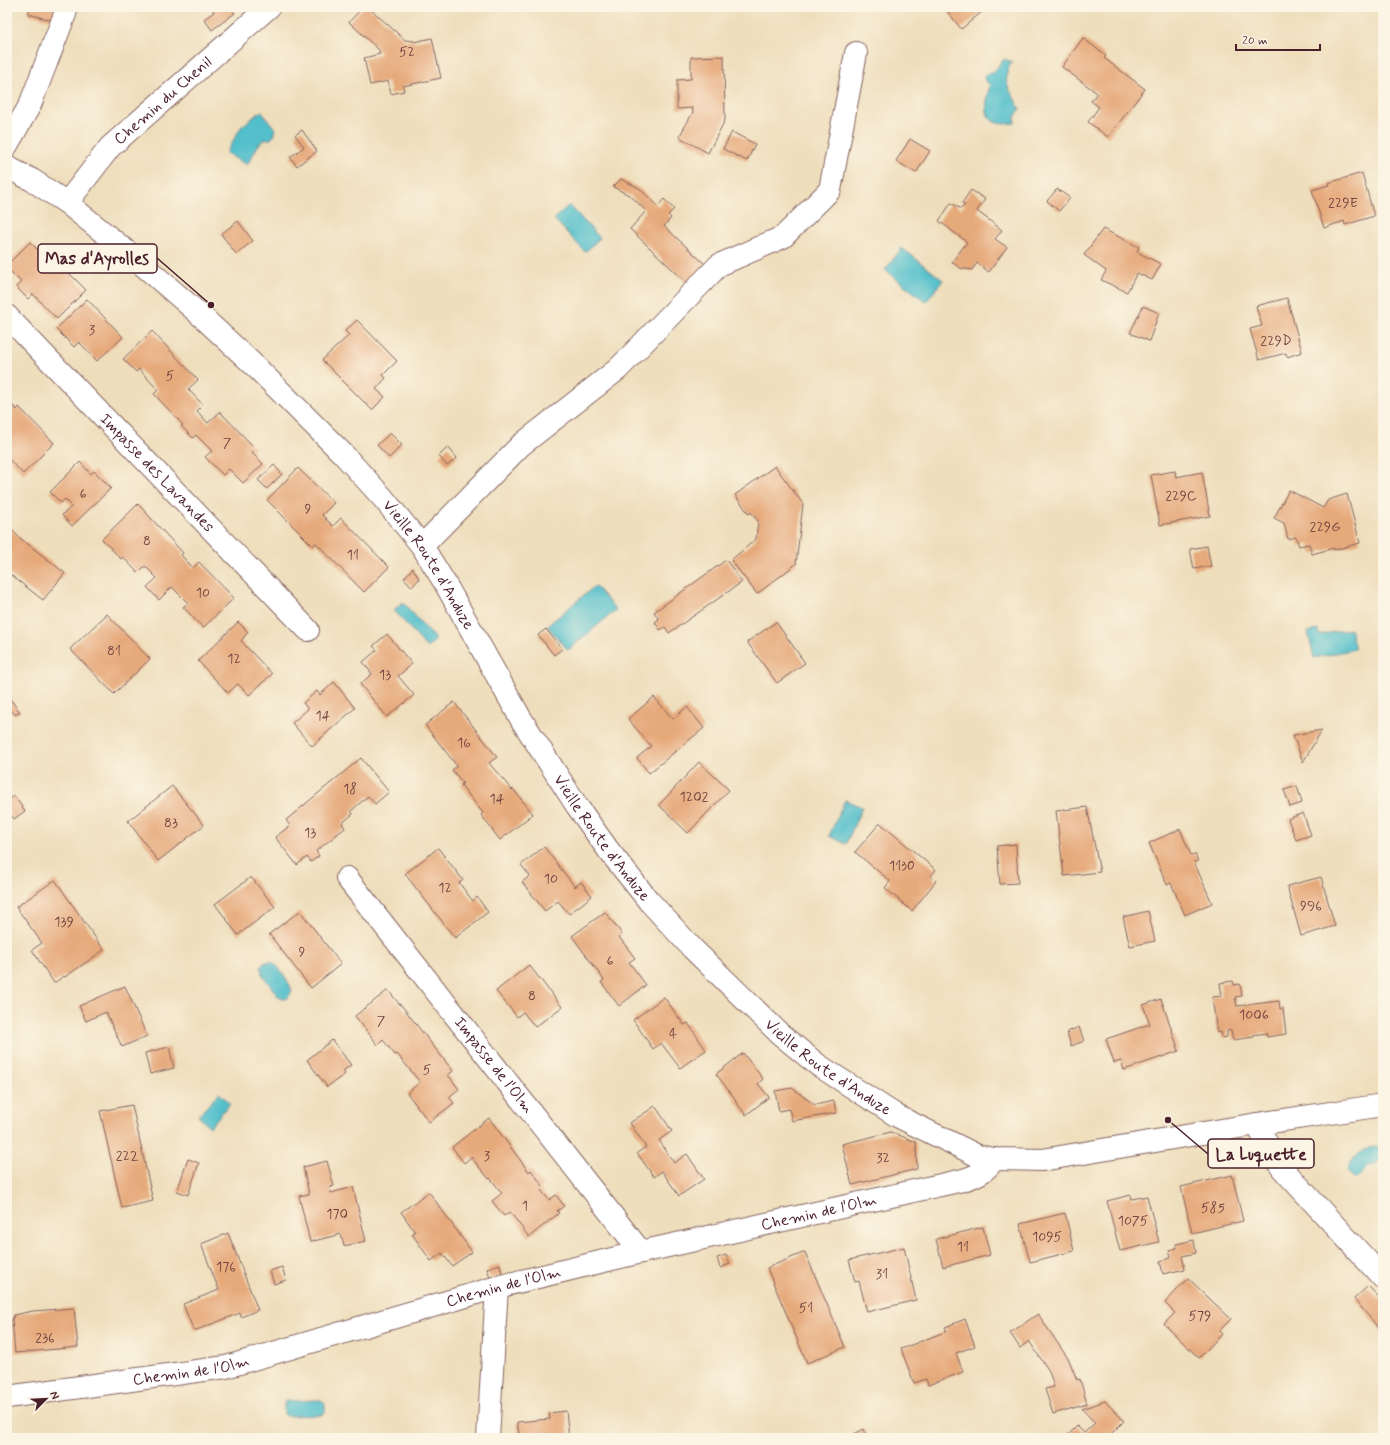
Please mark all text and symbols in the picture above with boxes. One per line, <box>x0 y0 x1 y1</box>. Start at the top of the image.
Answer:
scale bar <box>1236 26 1320 52</box>
text: 20 m <box>1242 33 1268 49</box>
house number: 52 <box>399 43 415 61</box>
street label: Chemin du Chenil <box>109 52 216 149</box>
house number: 229E <box>1328 194 1358 212</box>
callout: Mas d'Ayrolles <box>38 244 157 273</box>
text: Mas d'Ayrolles <box>45 248 149 271</box>
house number: 3 <box>89 321 95 339</box>
house number: 229D <box>1260 332 1292 350</box>
house number: 5 <box>166 367 174 385</box>
street label: Impasse des Lavandes <box>95 409 219 537</box>
house number: 7 <box>223 434 232 452</box>
house number: 6 <box>79 485 87 503</box>
house number: 229C <box>1165 487 1197 505</box>
street label: Vieille Route d'Anduze <box>378 495 480 634</box>
house number: 9 <box>305 500 312 518</box>
house number: 229G <box>1310 518 1340 536</box>
house number: 8 <box>143 532 151 550</box>
house number: 11 <box>347 546 359 564</box>
house number: 10 <box>196 584 210 602</box>
house number: 81 <box>107 642 121 660</box>
house number: 12 <box>227 650 241 668</box>
house number: 13 <box>379 666 391 684</box>
house number: 14 <box>316 707 331 725</box>
house number: 16 <box>457 734 471 752</box>
street label: Vieille Route d'Anduze <box>549 770 656 906</box>
house number: 18 <box>343 780 357 798</box>
house number: 1202 <box>680 788 709 806</box>
house number: 14 <box>490 790 505 808</box>
house number: 83 <box>164 814 178 832</box>
house number: 13 <box>304 824 316 842</box>
house number: 1130 <box>889 857 915 875</box>
house number: 10 <box>544 870 558 888</box>
house number: 12 <box>438 879 452 897</box>
house number: 996 <box>1300 897 1322 915</box>
house number: 139 <box>54 913 74 931</box>
house number: 9 <box>299 943 306 961</box>
house number: 6 <box>606 952 614 970</box>
house number: 8 <box>528 987 536 1005</box>
house number: 1006 <box>1239 1006 1269 1024</box>
house number: 7 <box>377 1012 386 1030</box>
street label: Impasse de l'Olm <box>449 1012 539 1118</box>
street label: Vieille Route d'Anduze <box>760 1014 896 1120</box>
house number: 4 <box>669 1025 677 1043</box>
house number: 5 <box>423 1061 431 1079</box>
callout: La Luquette <box>1208 1139 1314 1168</box>
text: La Luquette <box>1215 1144 1307 1167</box>
house number: 222 <box>116 1147 138 1165</box>
house number: 3 <box>484 1147 490 1165</box>
house number: 32 <box>876 1149 890 1167</box>
street label: Chemin de l'Olm <box>759 1189 879 1235</box>
house number: 1 <box>522 1197 528 1215</box>
house number: 585 <box>1201 1199 1225 1217</box>
house number: 170 <box>326 1205 348 1223</box>
house number: 1075 <box>1118 1212 1148 1230</box>
house number: 1095 <box>1032 1228 1062 1246</box>
house number: 11 <box>957 1238 969 1256</box>
house number: 176 <box>216 1258 236 1276</box>
street label: Chemin de l'Olm <box>444 1261 563 1312</box>
house number: 31 <box>876 1265 888 1283</box>
house number: 51 <box>799 1299 813 1317</box>
house number: 579 <box>1189 1307 1211 1325</box>
house number: 236 <box>35 1329 55 1347</box>
street label: Chemin de l'Olm <box>131 1350 252 1390</box>
north arrow <box>26 1379 66 1419</box>
text: N <box>46 1389 62 1402</box>

